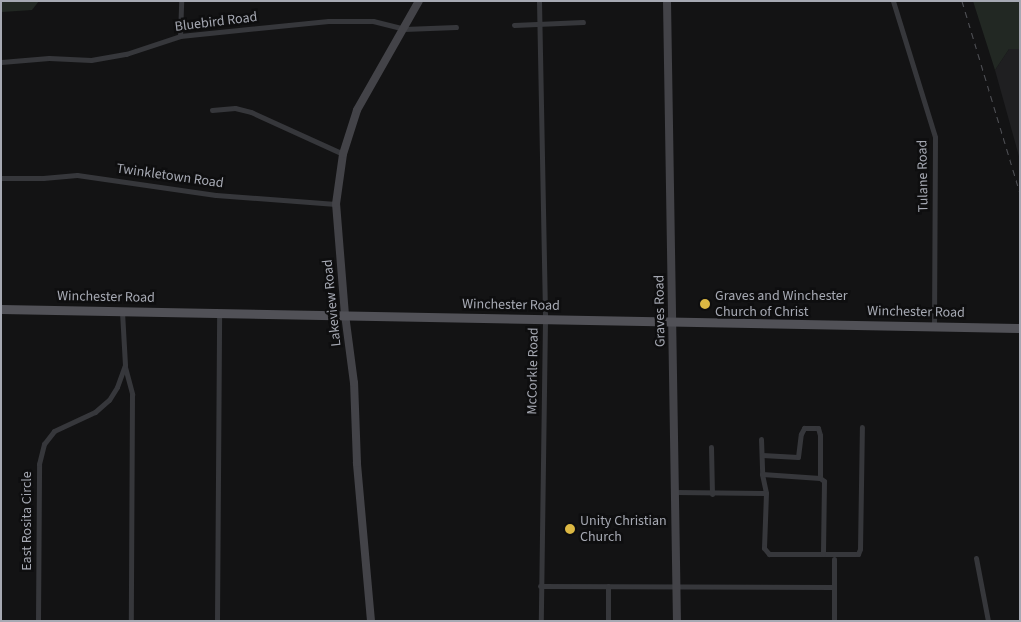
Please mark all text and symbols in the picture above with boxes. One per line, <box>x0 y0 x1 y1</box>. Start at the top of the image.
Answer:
street label: Bluebird Road <box>174 9 258 35</box>
street label: Tulane Road <box>914 140 932 212</box>
street label: Twinkletown Road <box>115 160 225 192</box>
street label: Lakeview Road <box>319 259 345 347</box>
street label: Graves Road <box>651 275 669 347</box>
street label: Winchester Road <box>57 288 155 306</box>
place label: Graves and Winchester Church of Christ <box>715 288 848 321</box>
street label: Winchester Road <box>462 296 560 314</box>
marker: Graves and Winchester Church of Christ <box>699 298 711 310</box>
street label: Winchester Road <box>867 303 965 321</box>
street label: McCorkle Road <box>524 327 542 415</box>
street label: East Rosita Circle <box>19 471 35 571</box>
place label: Unity Christian Church <box>580 513 667 546</box>
marker: Unity Christian Church <box>564 523 576 535</box>

